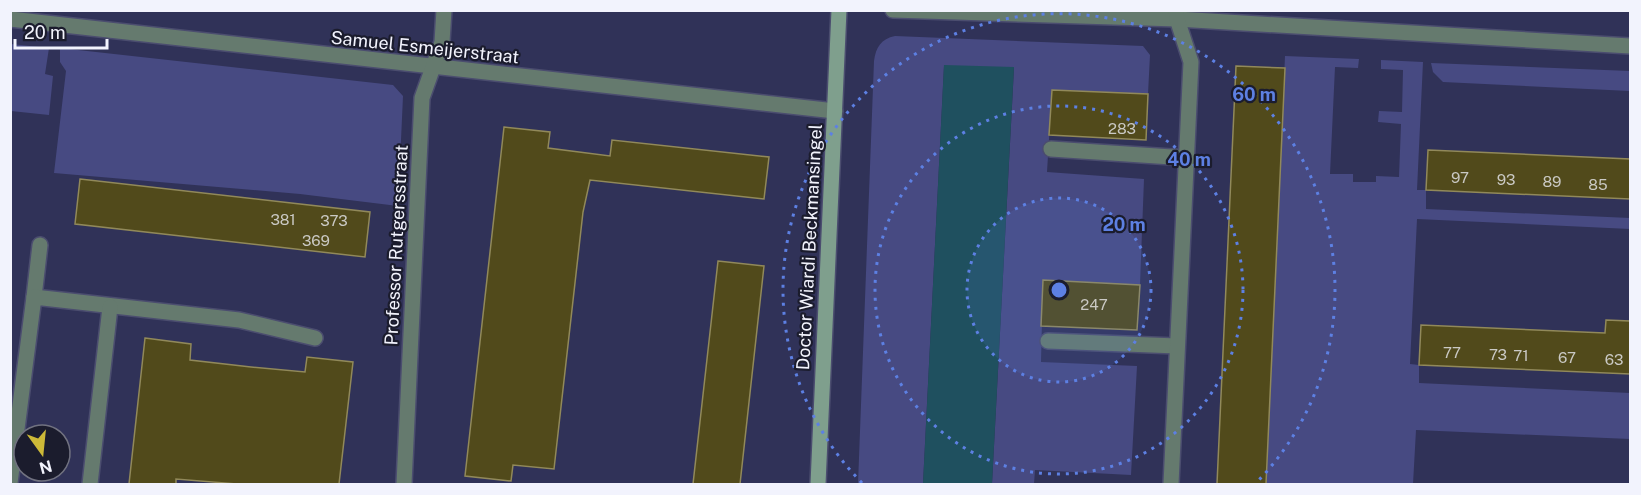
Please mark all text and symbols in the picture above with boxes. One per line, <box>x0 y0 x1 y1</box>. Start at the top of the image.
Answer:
scale bar <box>15 12 106 50</box>
text: 20 m <box>24 22 66 43</box>
street label: Samuel Esmeijerstraat <box>330 27 520 67</box>
text: 60 m <box>1232 84 1276 105</box>
house number: 283 <box>1108 120 1136 137</box>
street label: Doctor Wiardi Beckmansingel <box>792 123 826 371</box>
street label: Professor Rutgersstraat <box>380 144 412 346</box>
text: 40 m <box>1167 149 1211 170</box>
house number: 97 <box>1451 169 1469 186</box>
house number: 93 <box>1497 171 1515 188</box>
house number: 89 <box>1543 173 1561 190</box>
house number: 85 <box>1588 176 1608 193</box>
house number: 381 <box>270 211 296 228</box>
house number: 373 <box>320 212 348 229</box>
text: 20 m <box>1102 214 1146 235</box>
house number: 369 <box>302 232 330 249</box>
centre of rings <box>1049 280 1069 300</box>
house number: 247 <box>1080 296 1108 313</box>
house number: 77 <box>1443 344 1461 361</box>
house number: 73 <box>1489 346 1507 363</box>
house number: 71 <box>1513 347 1529 364</box>
house number: 67 <box>1558 349 1576 366</box>
house number: 63 <box>1605 351 1623 368</box>
north arrow <box>12 423 72 483</box>
text: N <box>37 456 54 478</box>

